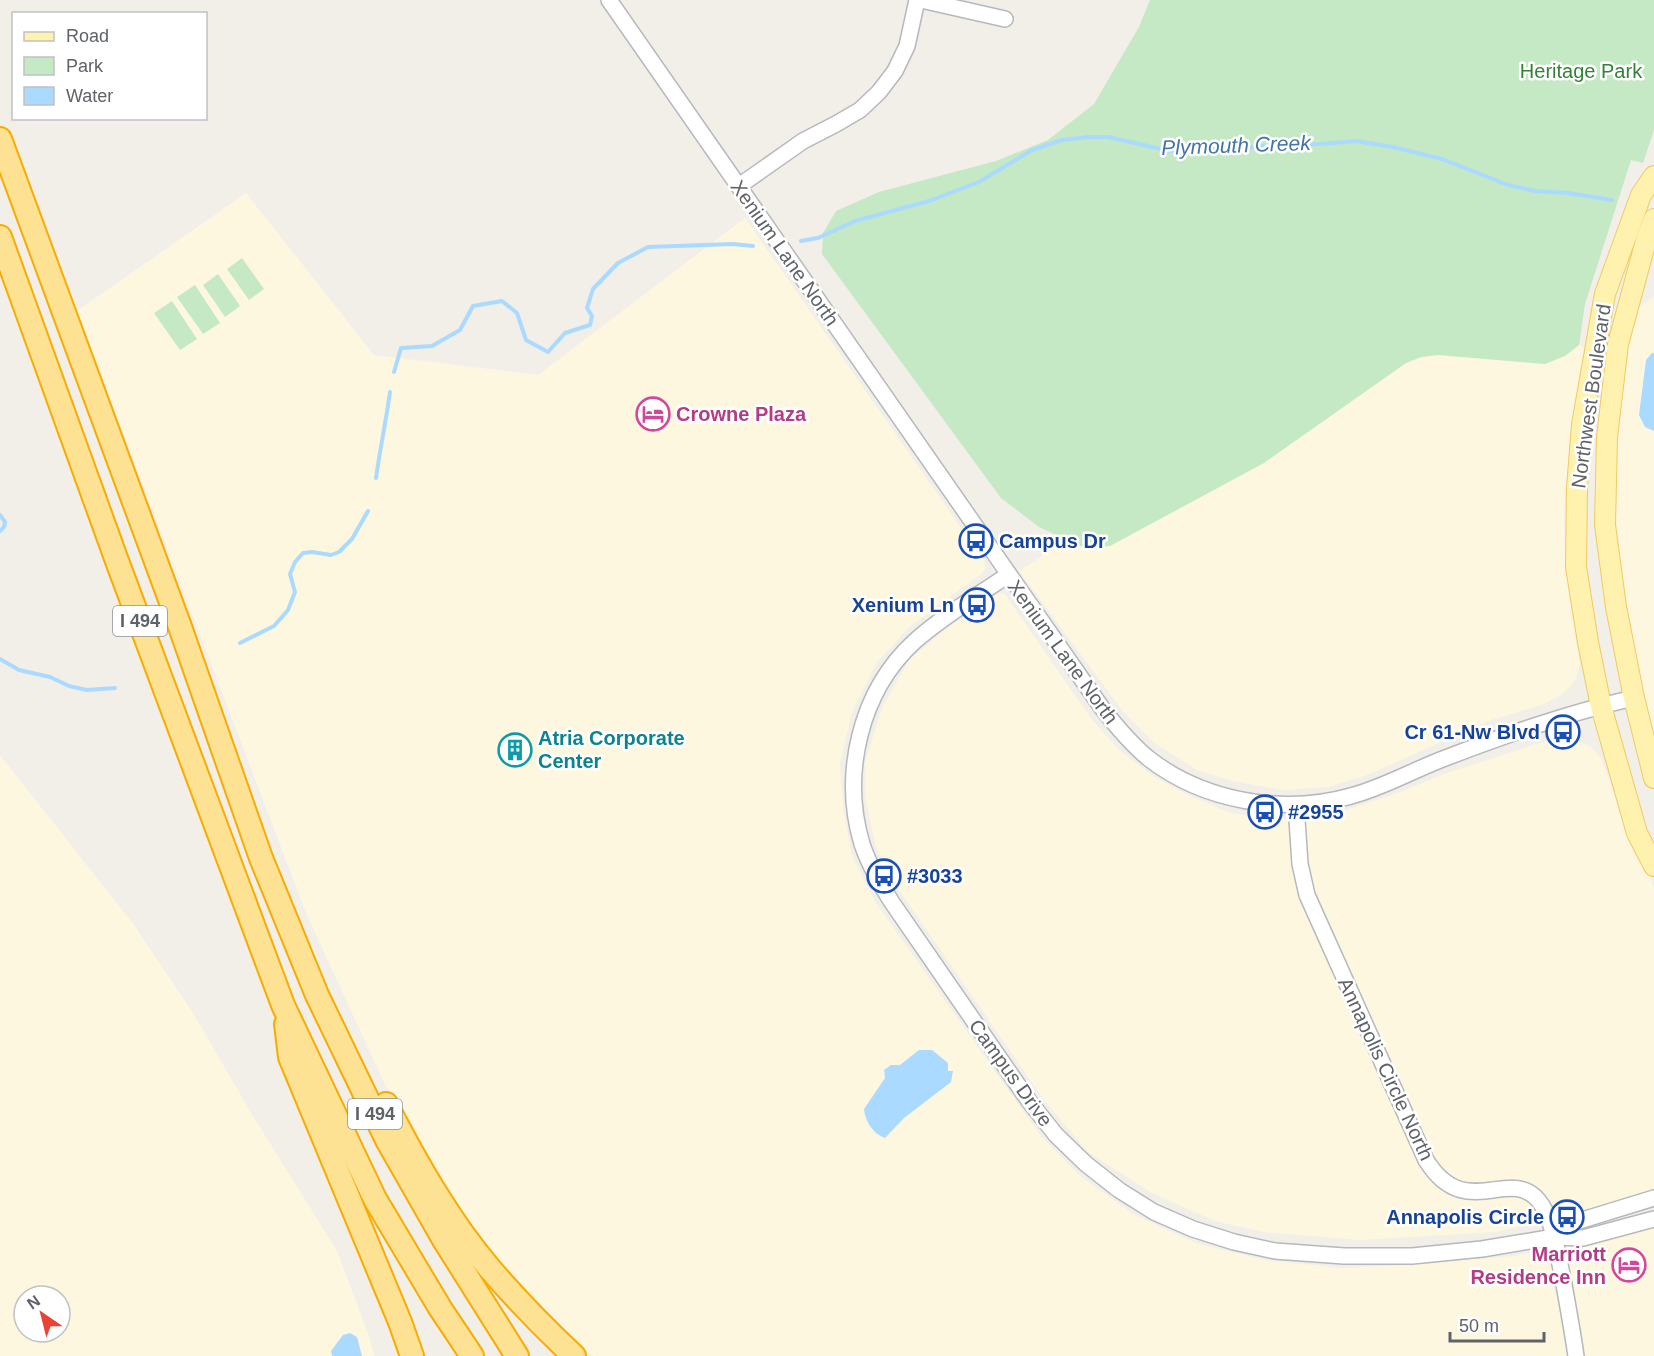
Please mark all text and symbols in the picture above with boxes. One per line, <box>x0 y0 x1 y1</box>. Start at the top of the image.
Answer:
legend <box>12 12 207 120</box>
text: Road <box>66 26 109 46</box>
text: Park <box>66 56 104 76</box>
park label: Heritage Park <box>1520 60 1643 82</box>
text: Water <box>66 86 113 106</box>
water label: Plymouth Creek <box>1161 131 1313 159</box>
street label: Xenium Lane North <box>727 176 843 330</box>
street label: Northwest Boulevard <box>1567 303 1615 489</box>
hotel icon: Crowne Plaza <box>635 396 671 432</box>
place label: Crowne Plaza <box>676 403 807 425</box>
bus stop icon: Campus Dr <box>958 523 994 559</box>
place label: Campus Dr <box>999 530 1106 552</box>
street label: Xenium Lane North <box>1003 576 1123 728</box>
bus stop icon: Xenium Ln <box>959 587 995 623</box>
place label: Xenium Ln <box>852 594 954 616</box>
road number: I 494 <box>113 606 167 636</box>
bus stop icon: Cr 61-Nw Blvd <box>1545 714 1581 750</box>
place label: Cr 61-Nw Blvd <box>1404 721 1540 743</box>
place label: Atria Corporate Center <box>538 727 685 772</box>
building icon: Atria Corporate Center <box>497 732 533 768</box>
bus stop icon: #2955 <box>1247 794 1283 830</box>
place label: #2955 <box>1288 801 1344 823</box>
bus stop icon: #3033 <box>866 858 902 894</box>
place label: #3033 <box>907 865 963 887</box>
street label: Annapolis Circle North <box>1334 974 1438 1164</box>
street label: Campus Drive <box>965 1015 1057 1131</box>
road number: I 494 <box>348 1099 402 1129</box>
bus stop icon: Annapolis Circle <box>1549 1199 1585 1235</box>
place label: Annapolis Circle <box>1386 1206 1544 1228</box>
place label: Marriott Residence Inn <box>1470 1243 1606 1288</box>
hotel icon: Marriott Residence Inn <box>1611 1247 1647 1283</box>
north arrow <box>12 1284 72 1344</box>
text: N <box>24 1292 43 1312</box>
scale bar <box>1450 1305 1544 1343</box>
text: 50 m <box>1459 1316 1499 1336</box>

